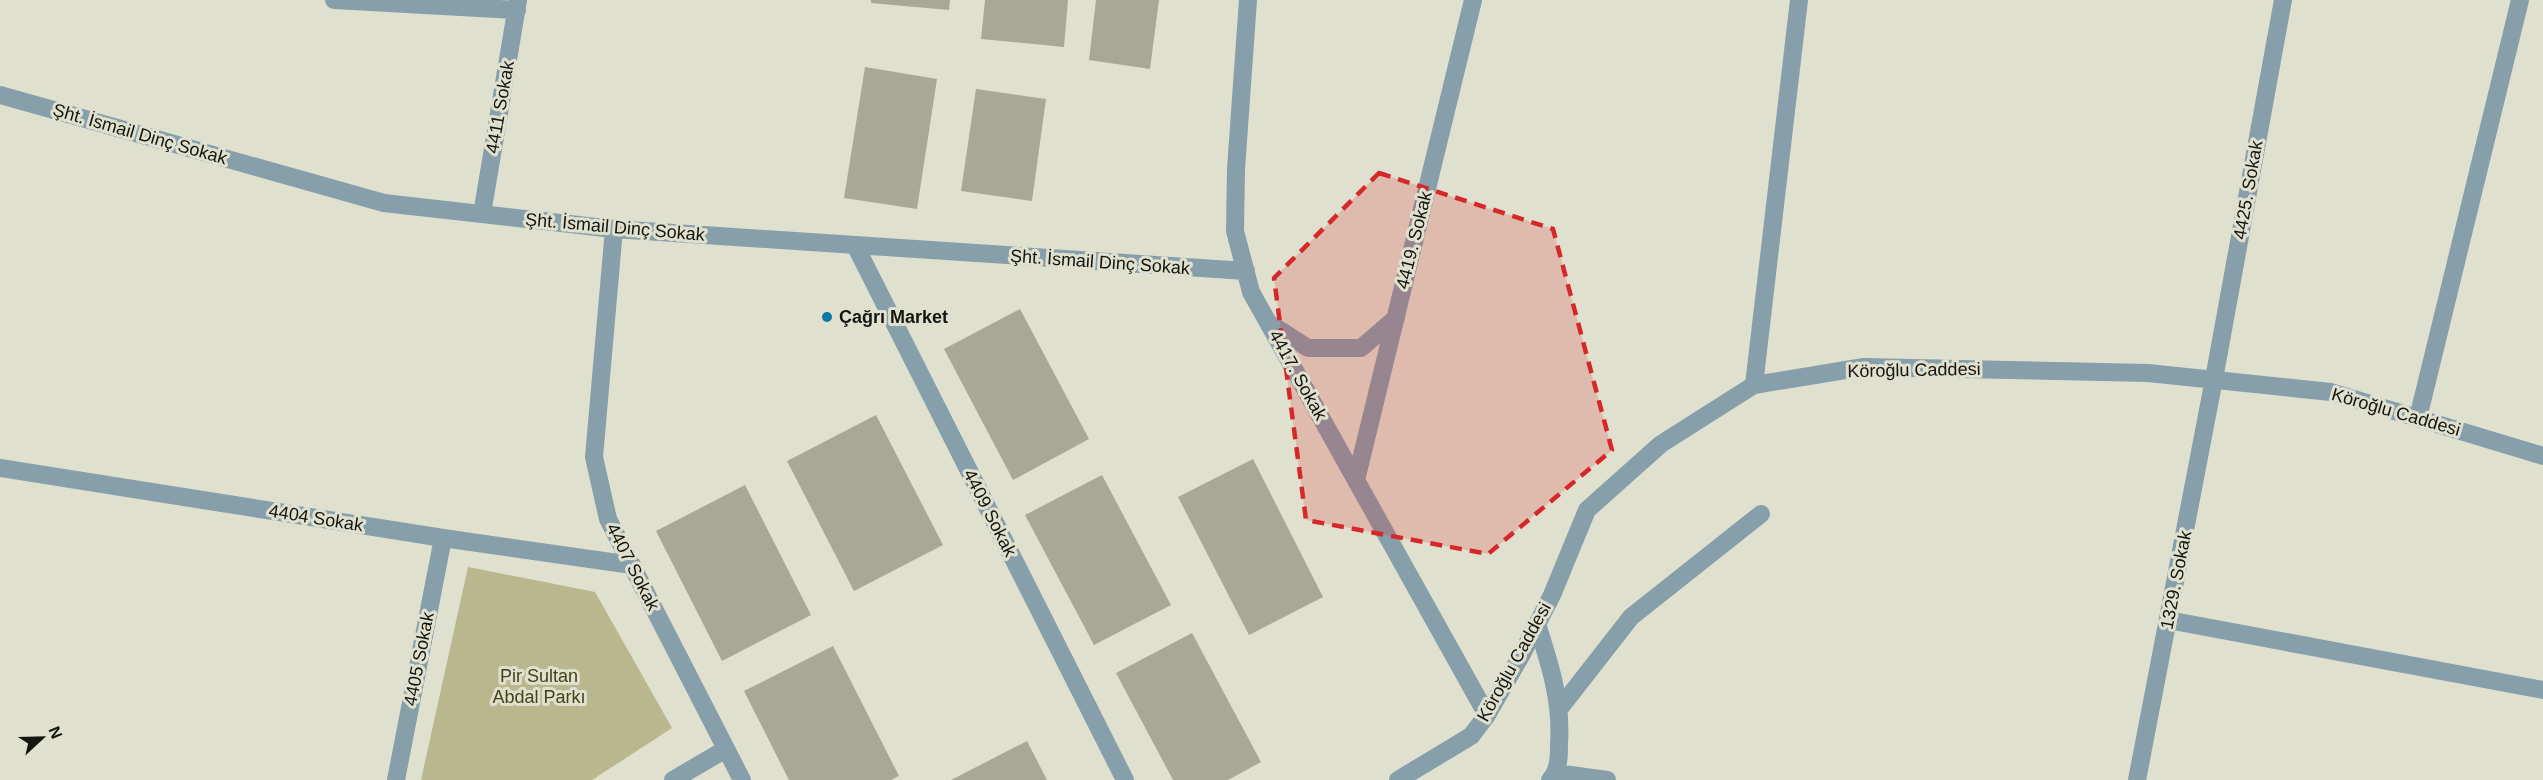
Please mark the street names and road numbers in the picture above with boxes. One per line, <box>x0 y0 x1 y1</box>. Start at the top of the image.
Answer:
street label: 4411 Sokak <box>482 58 518 155</box>
street label: Şht. İsmail Dinç Sokak <box>51 100 230 169</box>
street label: 4425. Sokak <box>2229 138 2267 241</box>
street label: 4419. Sokak <box>1392 188 1436 291</box>
street label: Şht. İsmail Dinç Sokak <box>524 209 707 245</box>
street label: Şht. İsmail Dinç Sokak <box>1009 246 1192 278</box>
street label: 4417. Sokak <box>1265 326 1331 424</box>
street label: Köroğlu Caddesi <box>1847 359 1981 381</box>
street label: Köroğlu Caddesi <box>2329 384 2463 440</box>
street label: 4409 Sokak <box>960 466 1021 561</box>
street label: 4404 Sokak <box>267 501 365 535</box>
street label: 4407 Sokak <box>603 520 664 615</box>
street label: 1329. Sokak <box>2157 528 2196 631</box>
street label: Köroğlu Caddesi <box>1473 599 1555 725</box>
street label: 4405 Sokak <box>400 609 438 708</box>

